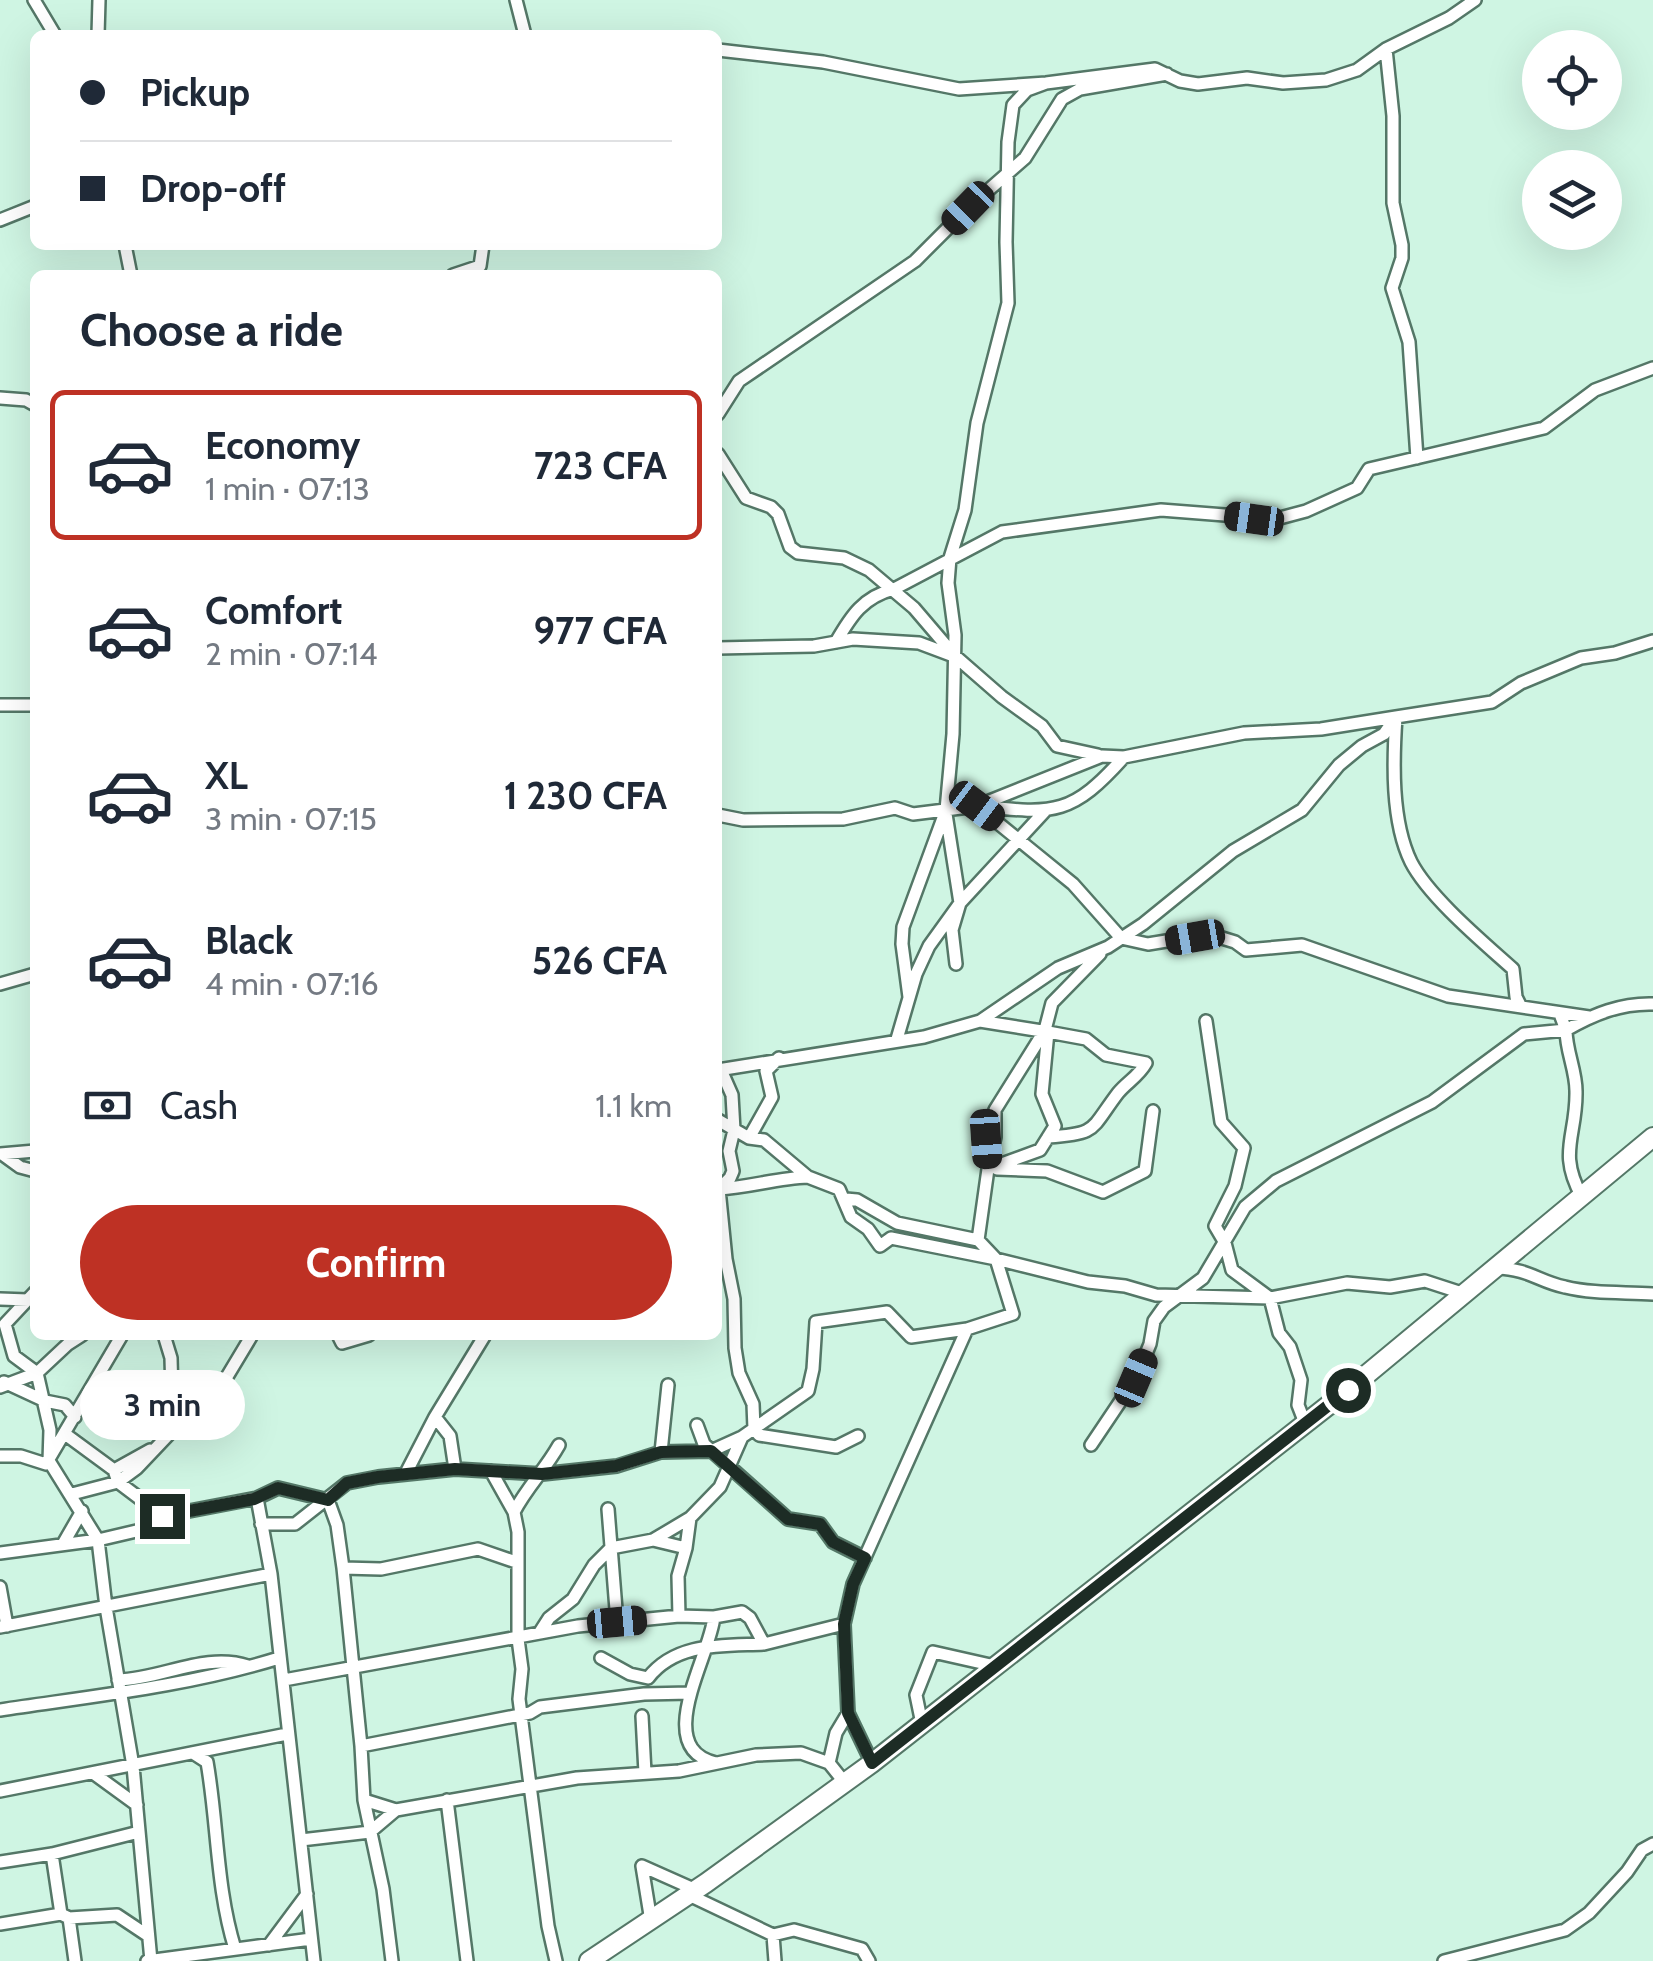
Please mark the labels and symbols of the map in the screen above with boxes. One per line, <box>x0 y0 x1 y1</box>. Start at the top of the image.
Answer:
car <box>936 176 1000 240</box>
car <box>1222 500 1286 538</box>
car <box>944 776 1010 836</box>
car <box>1163 917 1227 957</box>
car <box>969 1108 1003 1170</box>
car <box>1110 1345 1162 1411</box>
route start <box>1326 1368 1371 1413</box>
callout: 3 min <box>80 1371 244 1441</box>
route end <box>140 1494 185 1539</box>
car <box>586 1604 648 1640</box>

